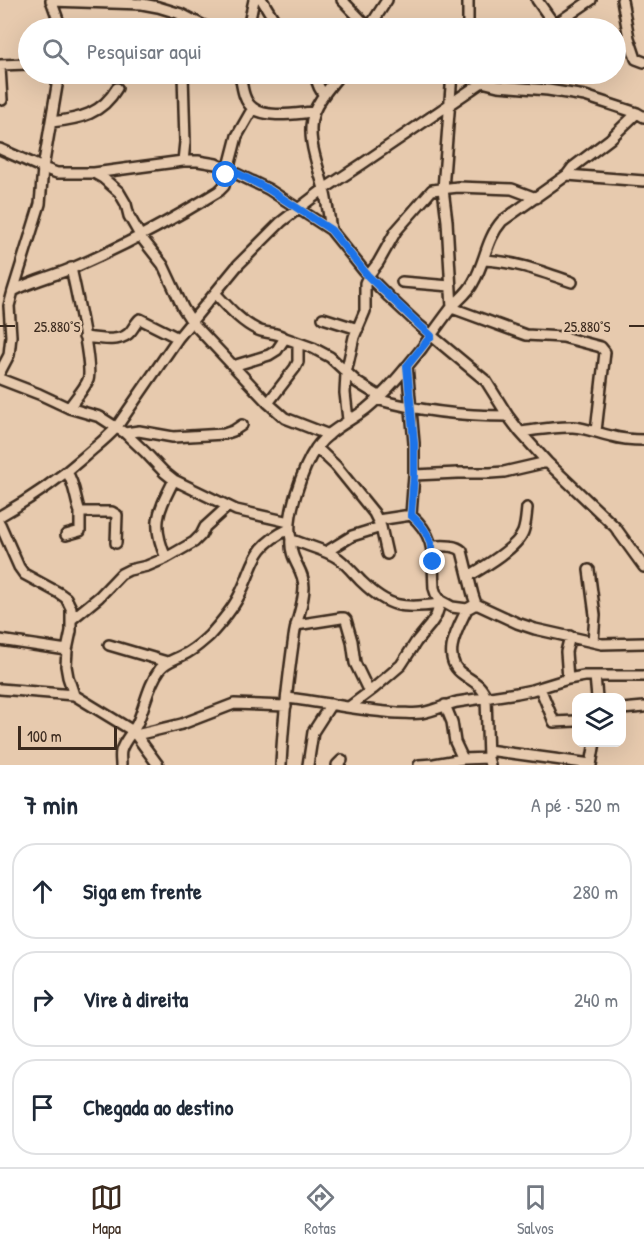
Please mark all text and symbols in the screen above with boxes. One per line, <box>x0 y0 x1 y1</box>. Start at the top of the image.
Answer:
search box <box>18 18 626 84</box>
icon: search <box>39 35 72 68</box>
text: Pesquisar aqui <box>87 36 202 66</box>
route start <box>212 161 238 187</box>
text: 25.880°S <box>34 316 80 337</box>
text: 25.880°S <box>564 316 610 337</box>
route end <box>419 548 445 574</box>
map controls <box>572 693 626 747</box>
button: layers <box>572 693 626 747</box>
scale bar <box>18 723 117 750</box>
text: 100 m <box>27 725 62 747</box>
text: 7 min <box>24 787 78 822</box>
text: A pé · 520 m <box>531 791 620 818</box>
icon: ahead <box>26 875 59 908</box>
text: Siga em frente <box>83 876 202 906</box>
text: 280 m <box>573 878 618 905</box>
icon: right <box>26 983 59 1016</box>
text: Vire à direita <box>83 984 188 1014</box>
text: 240 m <box>574 986 618 1013</box>
icon: arrive <box>26 1091 59 1124</box>
text: Chegada ao destino <box>83 1092 233 1122</box>
tab: Mapa <box>90 1181 123 1239</box>
tab: Rotas <box>304 1181 337 1239</box>
tab: Salvos <box>517 1181 554 1239</box>

